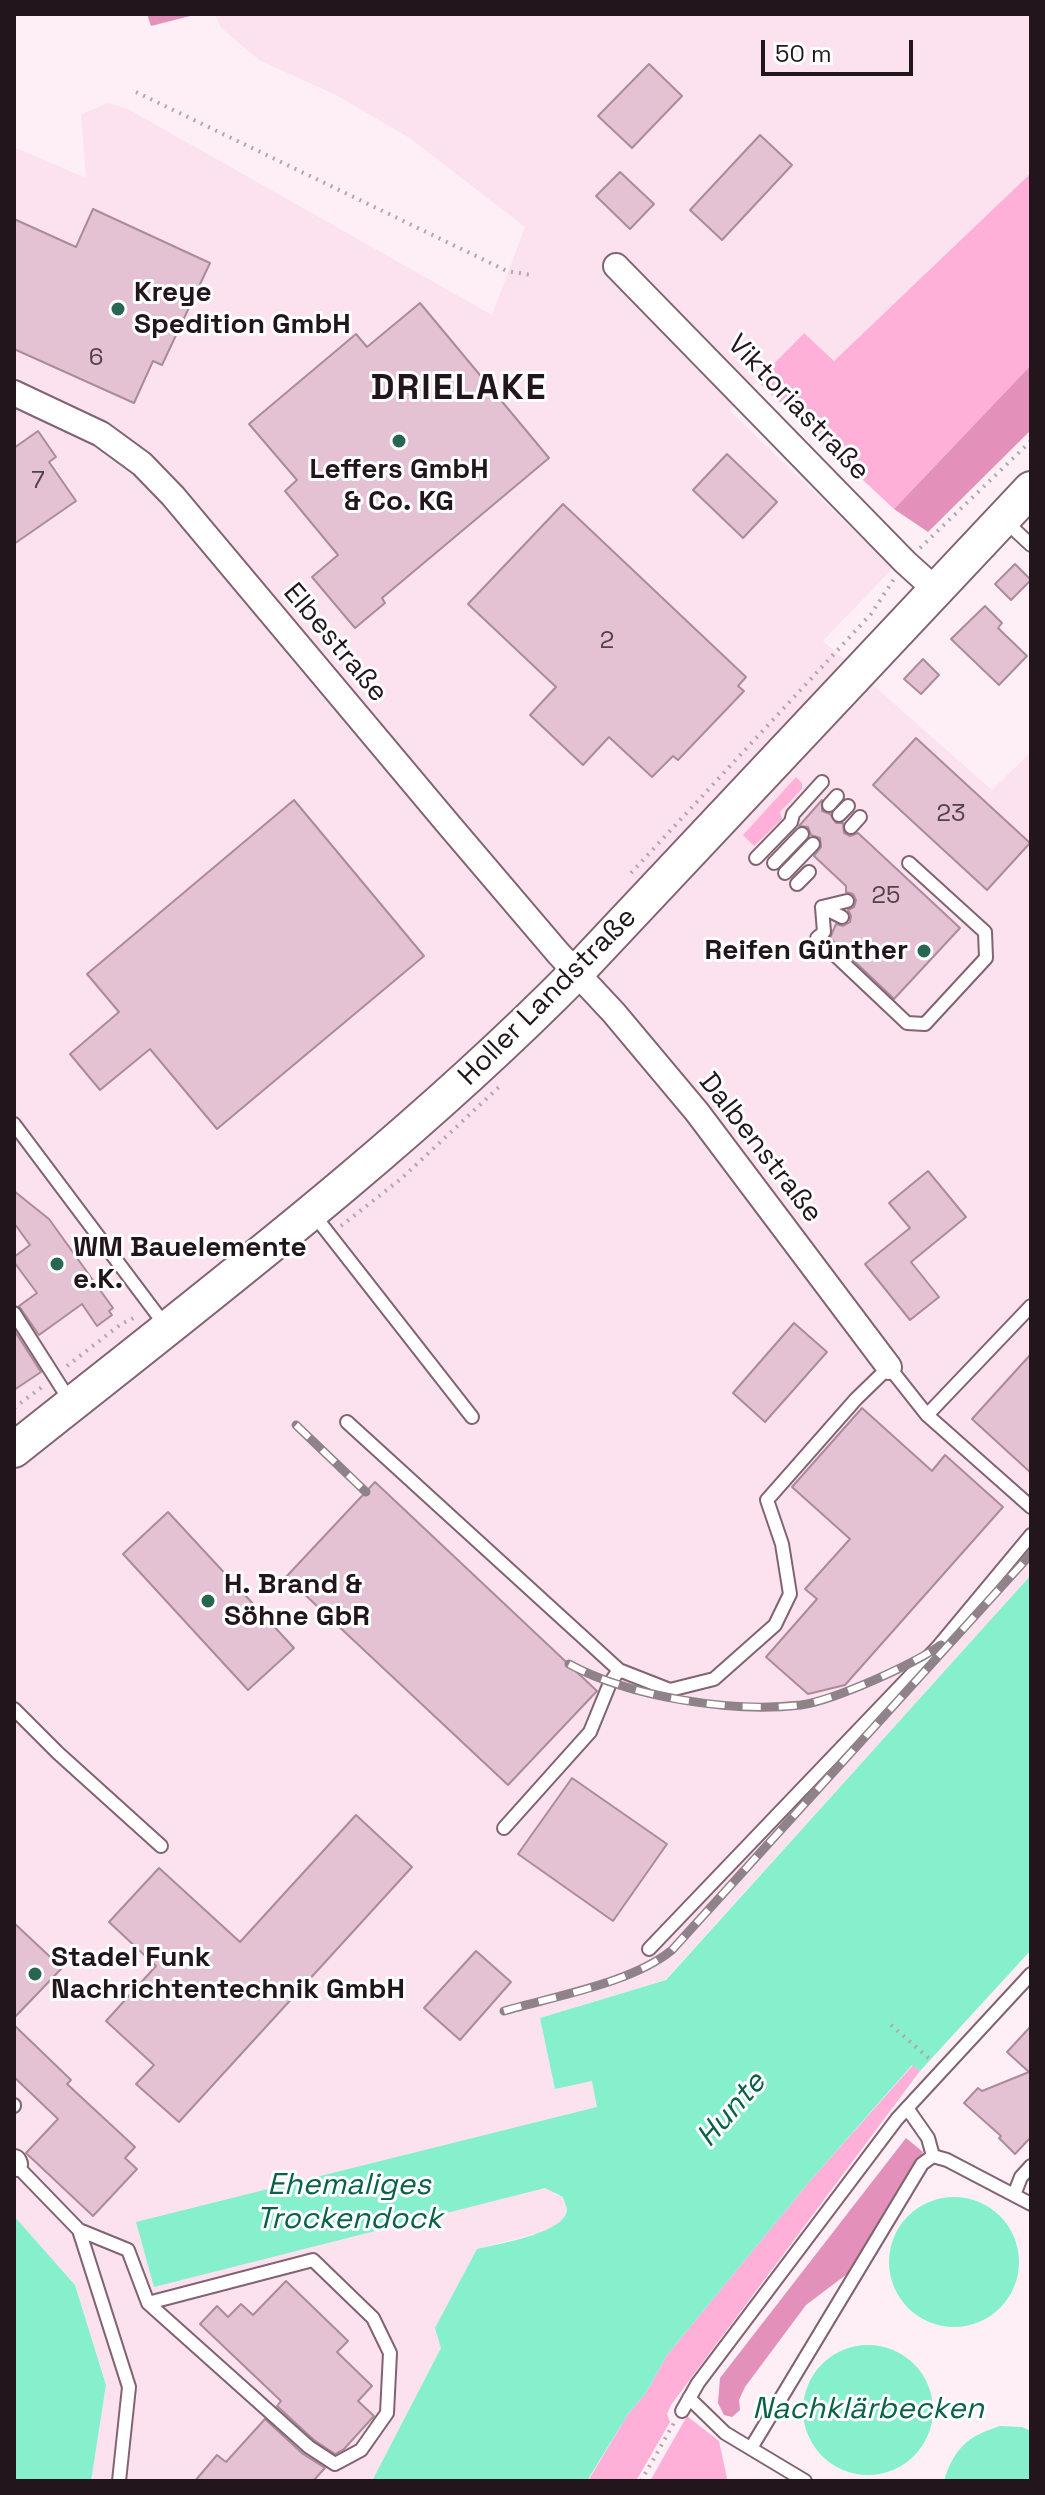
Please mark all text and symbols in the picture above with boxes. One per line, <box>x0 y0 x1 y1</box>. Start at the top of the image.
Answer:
scale bar <box>765 24 917 74</box>
text: 50 m <box>775 38 832 69</box>
place label: Kreye Spedition GmbH <box>134 276 351 342</box>
marker: Kreye Spedition GmbH <box>109 300 127 318</box>
street label: Viktoriastraße <box>720 328 876 488</box>
house number: 6 <box>89 344 103 372</box>
district label: DRIELAKE <box>371 367 547 411</box>
marker: Leffers GmbH & Co. KG <box>390 432 408 450</box>
place label: Leffers GmbH & Co. KG <box>309 453 489 519</box>
house number: 7 <box>31 467 45 495</box>
street label: Elbestraße <box>276 577 394 709</box>
house number: 2 <box>600 627 614 655</box>
house number: 23 <box>937 800 965 828</box>
house number: 25 <box>872 882 900 910</box>
street label: Holler Landstraße <box>452 901 644 1093</box>
place label: Reifen Günther <box>705 934 908 968</box>
marker: Reifen Günther <box>915 942 933 960</box>
street label: Dalbenstraße <box>691 1066 829 1230</box>
place label: WM Bauelemente e.K. <box>73 1231 307 1297</box>
marker: WM Bauelemente e.K. <box>48 1255 66 1273</box>
place label: H. Brand & Söhne GbR <box>224 1568 370 1634</box>
marker: H. Brand & Söhne GbR <box>199 1592 217 1610</box>
place label: Stadel Funk Nachrichtentechnik GmbH <box>51 1941 405 2007</box>
marker: Stadel Funk Nachrichtentechnik GmbH <box>26 1965 44 1983</box>
water label: Hunte <box>690 2065 774 2155</box>
water label: Ehemaliges Trockendock <box>256 2168 442 2238</box>
water label: Nachklärbecken <box>752 2392 984 2428</box>

